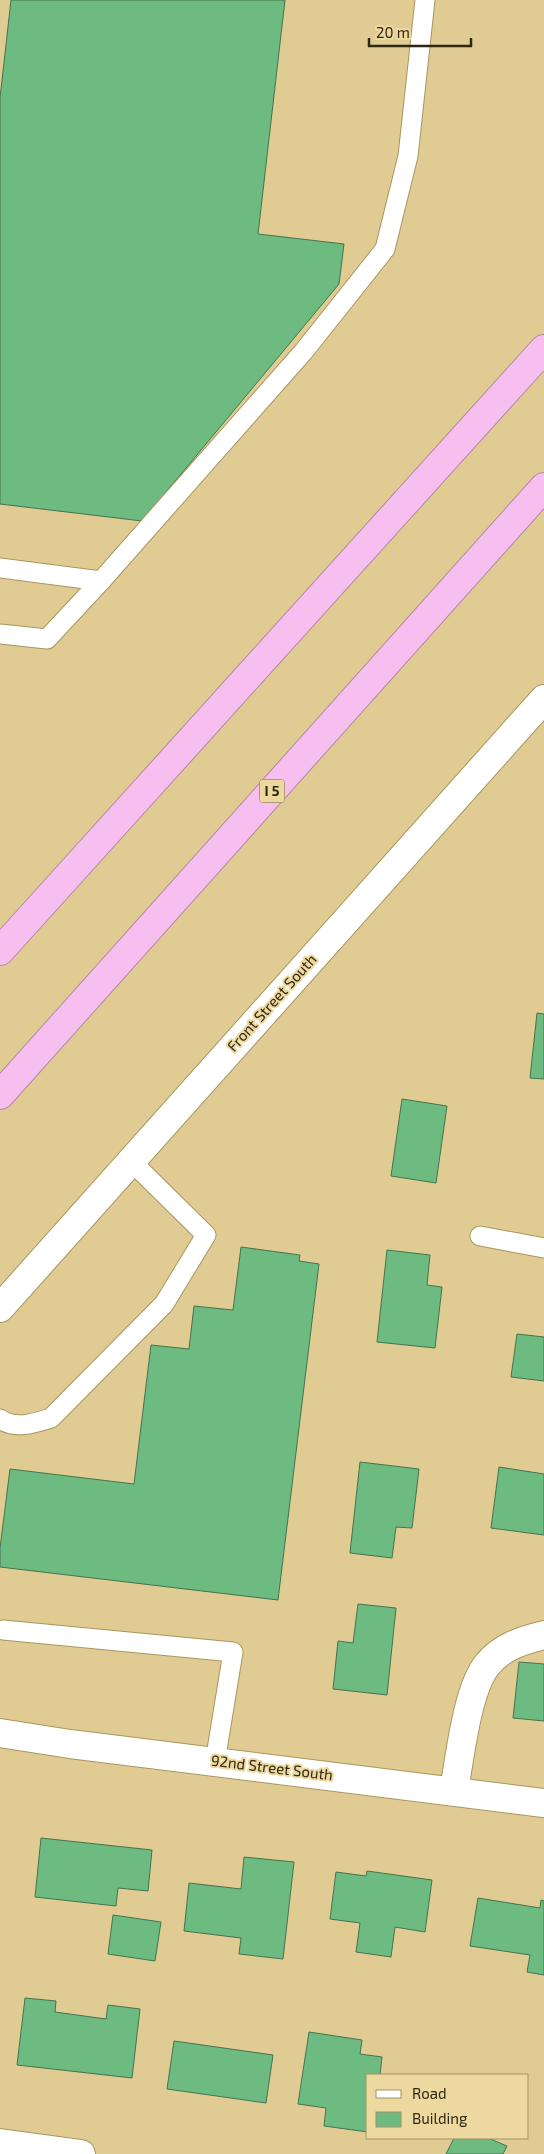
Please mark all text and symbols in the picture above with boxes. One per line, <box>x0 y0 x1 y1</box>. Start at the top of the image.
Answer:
scale bar <box>369 15 472 47</box>
text: 20 m <box>376 23 410 41</box>
road number: I 5 <box>260 779 284 802</box>
street label: Front Street South <box>223 950 320 1055</box>
street label: 92nd Street South <box>210 1751 334 1783</box>
legend <box>366 2074 529 2139</box>
text: Road <box>412 2084 447 2102</box>
text: Building <box>412 2109 468 2127</box>

